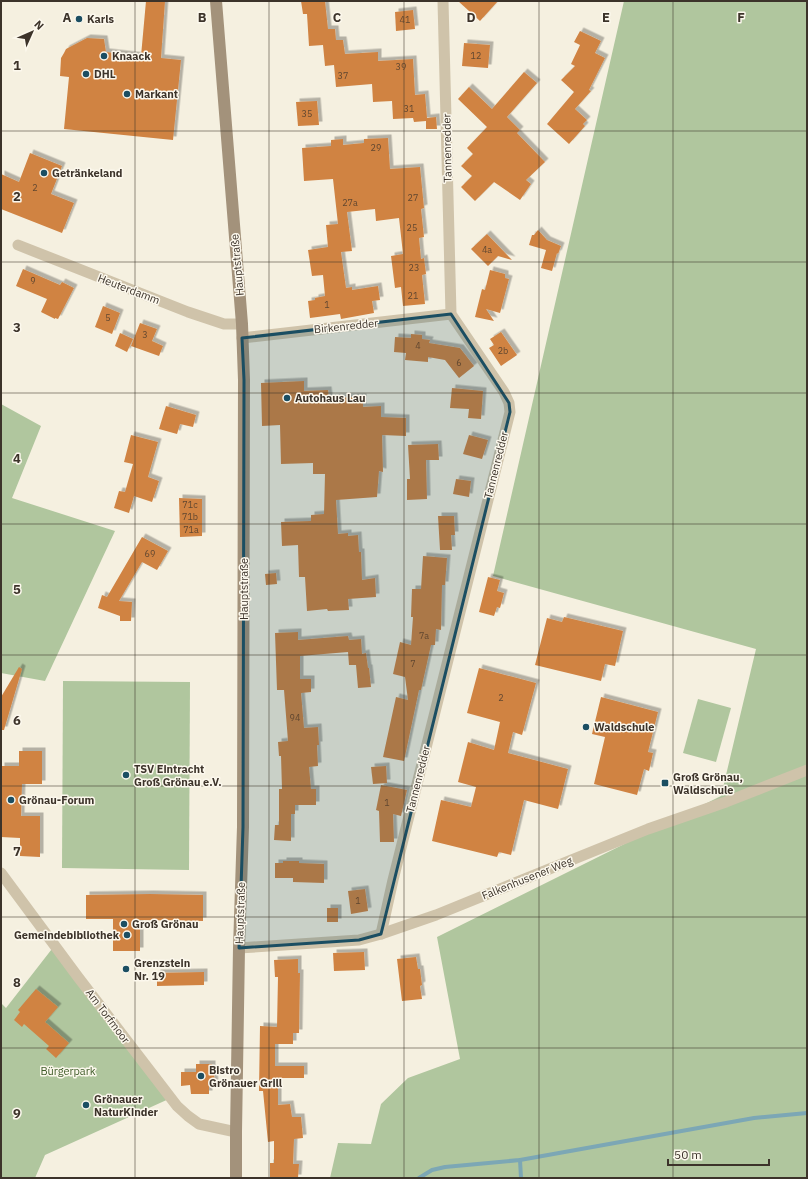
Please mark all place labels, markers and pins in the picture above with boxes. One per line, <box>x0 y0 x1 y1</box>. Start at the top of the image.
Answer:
place label: Karls <box>87 12 115 26</box>
marker: Karls <box>74 14 84 24</box>
place label: Knaack <box>112 49 151 63</box>
marker: Knaack <box>99 51 109 61</box>
place label: DHL <box>94 67 116 81</box>
marker: DHL <box>81 69 91 79</box>
place label: Markant <box>135 87 178 101</box>
marker: Markant <box>122 89 132 99</box>
place label: Getränkeland <box>52 166 122 180</box>
marker: Getränkeland <box>39 168 49 178</box>
place label: Autohaus Lau <box>295 391 366 405</box>
marker: Autohaus Lau <box>282 393 292 403</box>
place label: Waldschule <box>594 720 655 734</box>
marker: Waldschule <box>581 722 591 732</box>
place label: TSV Eintracht Groß Grönau e.V. <box>134 762 222 789</box>
marker: TSV Eintracht Groß Grönau e.V. <box>121 770 131 780</box>
place label: Groß Grönau, Waldschule <box>673 770 743 797</box>
marker: Groß Grönau, Waldschule <box>660 778 670 788</box>
place label: Grönau-Forum <box>19 793 95 807</box>
marker: Grönau-Forum <box>6 795 16 805</box>
place label: Groß Grönau <box>132 917 199 931</box>
marker: Groß Grönau <box>119 919 129 929</box>
place label: Gemeindebibliothek <box>14 928 120 942</box>
marker: Gemeindebibliothek <box>122 930 132 940</box>
place label: Grenzstein Nr. 19 <box>134 956 190 983</box>
marker: Grenzstein Nr. 19 <box>121 964 131 974</box>
place label: Bistro Grönauer Grill <box>209 1063 283 1090</box>
marker: Bistro Grönauer Grill <box>196 1071 206 1081</box>
place label: Grönauer NaturKinder <box>94 1092 159 1119</box>
marker: Grönauer NaturKinder <box>81 1100 91 1110</box>

